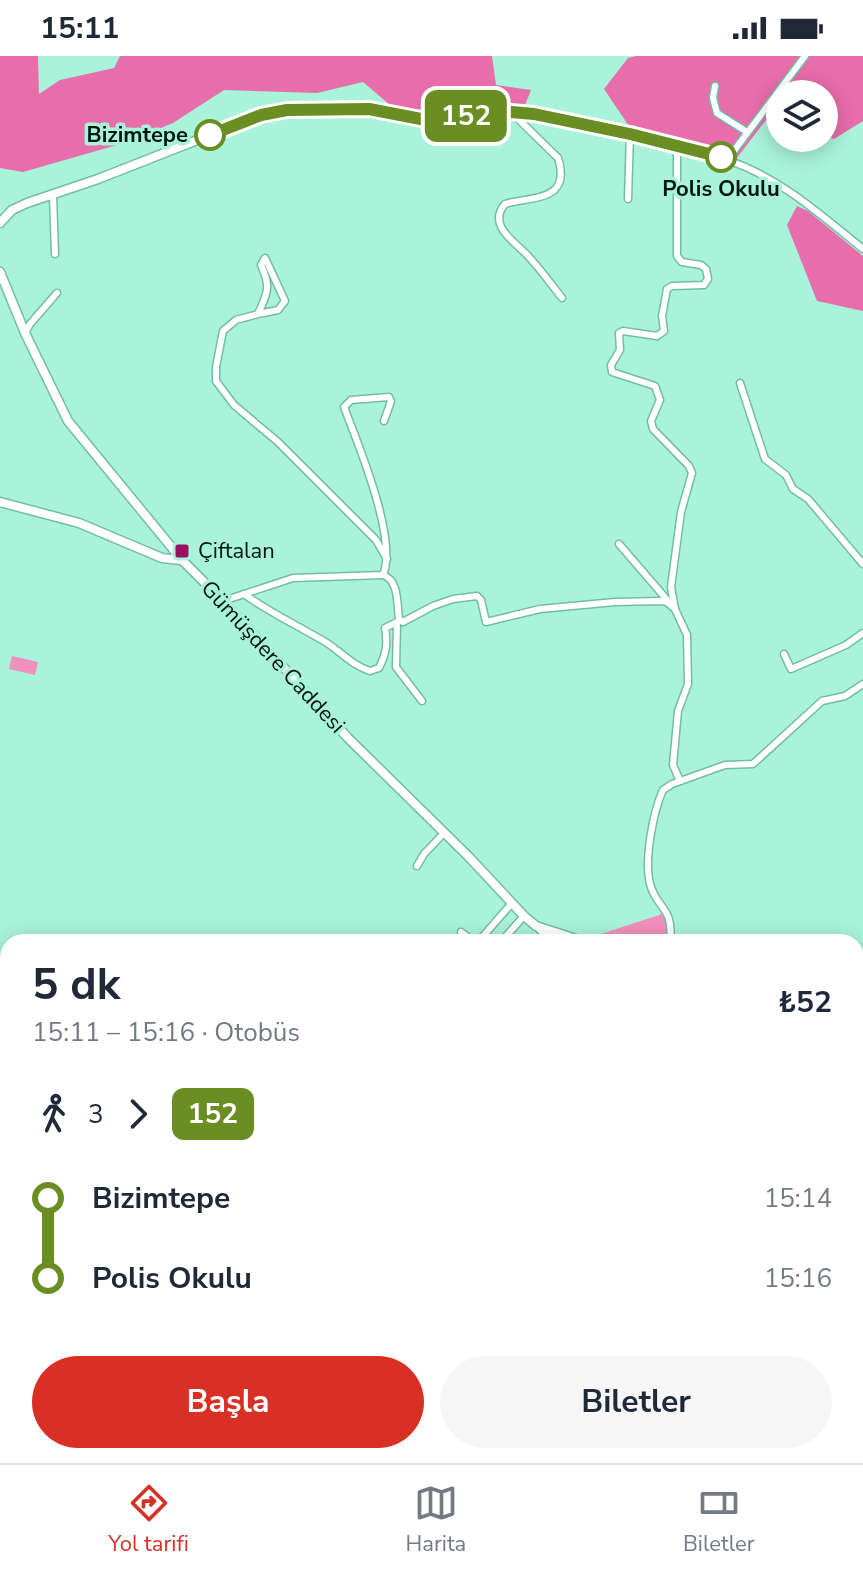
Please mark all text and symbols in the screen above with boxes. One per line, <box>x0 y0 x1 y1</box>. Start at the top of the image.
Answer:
text: 15:11 <box>40 8 119 49</box>
map controls <box>766 80 838 152</box>
button: layers <box>766 80 838 152</box>
line badge: 152 <box>420 90 512 142</box>
text: 152 <box>441 97 491 135</box>
place label: Bizimtepe <box>87 120 188 150</box>
marker: Bizimtepe <box>195 120 225 150</box>
marker: Polis Okulu <box>706 142 736 172</box>
place label: Polis Okulu <box>662 174 780 204</box>
place label: Çiftalan <box>198 536 275 566</box>
marker: Çiftalan <box>173 542 191 560</box>
street label: Gümüşdere Caddesi <box>194 574 352 740</box>
text: 5 dk <box>32 955 120 1015</box>
text: ₺52 <box>778 982 832 1023</box>
text: 15:11 – 15:16 · Otobüs <box>32 1015 300 1050</box>
icon: walk <box>32 1092 76 1136</box>
icon: forward <box>116 1092 160 1136</box>
text: 152 <box>188 1095 238 1133</box>
text: 3 <box>88 1097 104 1132</box>
text: Bizimtepe <box>92 1178 230 1219</box>
text: 15:14 <box>764 1181 832 1216</box>
text: Polis Okulu <box>92 1258 252 1299</box>
text: 15:16 <box>764 1261 832 1296</box>
button: Başla <box>32 1356 424 1448</box>
button: Biletler <box>440 1356 832 1448</box>
tab: Yol tarifi <box>108 1481 189 1559</box>
tab: Harita <box>406 1481 466 1559</box>
tab: Biletler <box>683 1481 755 1559</box>

